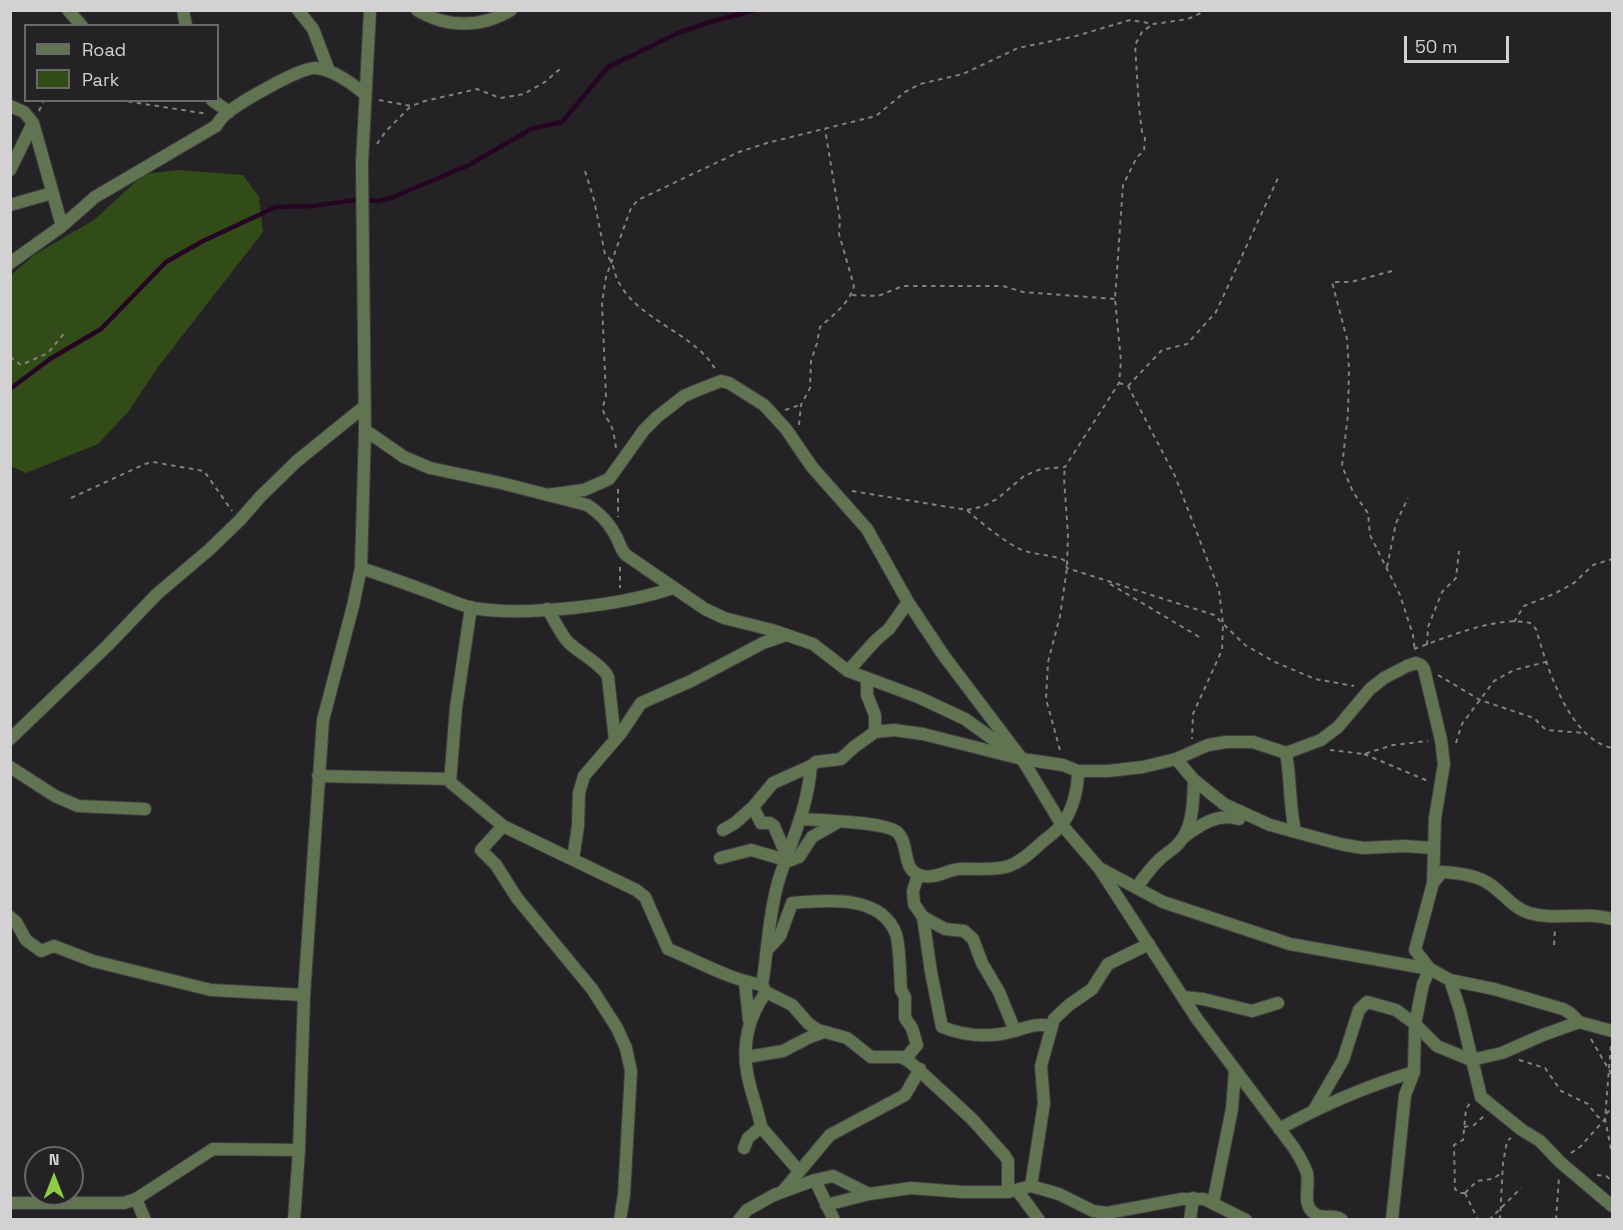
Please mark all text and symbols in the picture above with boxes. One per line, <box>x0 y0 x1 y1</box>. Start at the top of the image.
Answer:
legend <box>24 24 219 102</box>
scale bar <box>1407 24 1512 62</box>
text: 50 m <box>1415 35 1457 58</box>
text: Road <box>82 38 126 61</box>
text: Park <box>82 68 119 91</box>
north arrow <box>24 1146 84 1206</box>
text: N <box>49 1149 59 1170</box>

